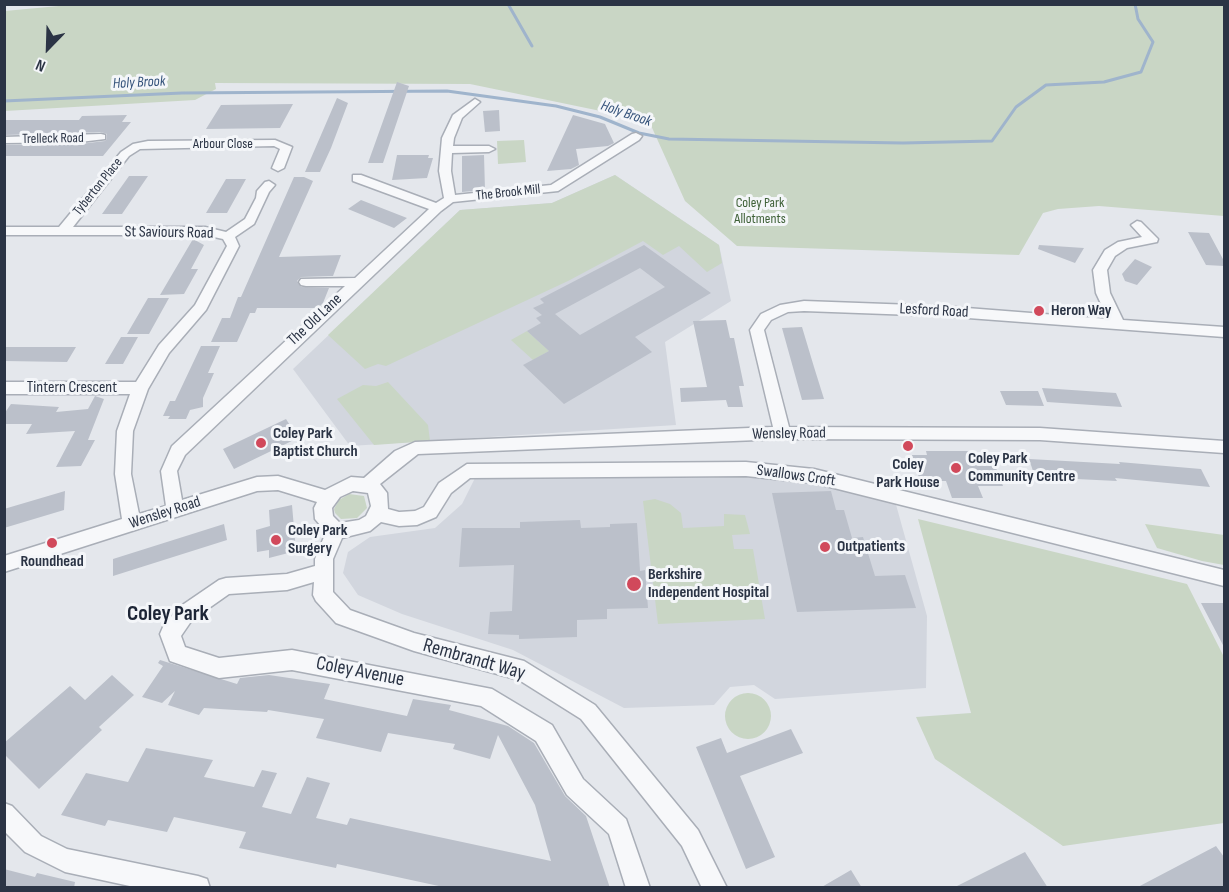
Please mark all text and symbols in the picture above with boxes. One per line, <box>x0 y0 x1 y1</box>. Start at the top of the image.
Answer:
north arrow <box>18 18 78 78</box>
text: N <box>33 55 48 75</box>
water label: Holy Brook <box>112 73 166 93</box>
water label: Holy Brook <box>598 97 654 131</box>
street label: Trelleck Road <box>22 130 84 148</box>
street label: Arbour Close <box>193 136 253 152</box>
street label: Tyberton Place <box>70 155 126 219</box>
street label: The Brook Mill <box>475 181 541 205</box>
park label: Coley Park Allotments <box>734 195 786 228</box>
street label: St Saviours Road <box>124 223 214 243</box>
street label: The Old Lane <box>284 290 346 350</box>
street label: Lesford Road <box>899 300 969 322</box>
place label: Heron Way <box>1051 301 1112 321</box>
marker: Heron Way <box>1032 304 1046 318</box>
street label: Tintern Crescent <box>27 378 117 398</box>
place label: Coley Park Baptist Church <box>273 424 358 462</box>
street label: Wensley Road <box>752 424 826 444</box>
marker: Coley Park Baptist Church <box>254 436 268 450</box>
marker: Coley Park House <box>901 439 915 453</box>
place label: Coley Park Community Centre <box>968 449 1075 487</box>
place label: Coley Park House <box>876 455 940 493</box>
street label: Swallows Croft <box>755 461 837 491</box>
marker: Coley Park Community Centre <box>949 461 963 475</box>
street label: Wensley Road <box>127 492 203 534</box>
place label: Coley Park Surgery <box>288 521 347 559</box>
marker: Coley Park Surgery <box>269 533 283 547</box>
marker: Roundhead <box>45 536 59 550</box>
place label: Outpatients <box>837 537 905 557</box>
marker: Outpatients <box>818 540 832 554</box>
place label: Roundhead <box>20 552 84 572</box>
place label: Berkshire Independent Hospital <box>648 565 769 603</box>
marker: Berkshire Independent Hospital <box>625 575 643 593</box>
district label: Coley Park <box>127 601 209 627</box>
street label: Rembrandt Way <box>420 634 528 686</box>
street label: Coley Avenue <box>314 652 406 692</box>

